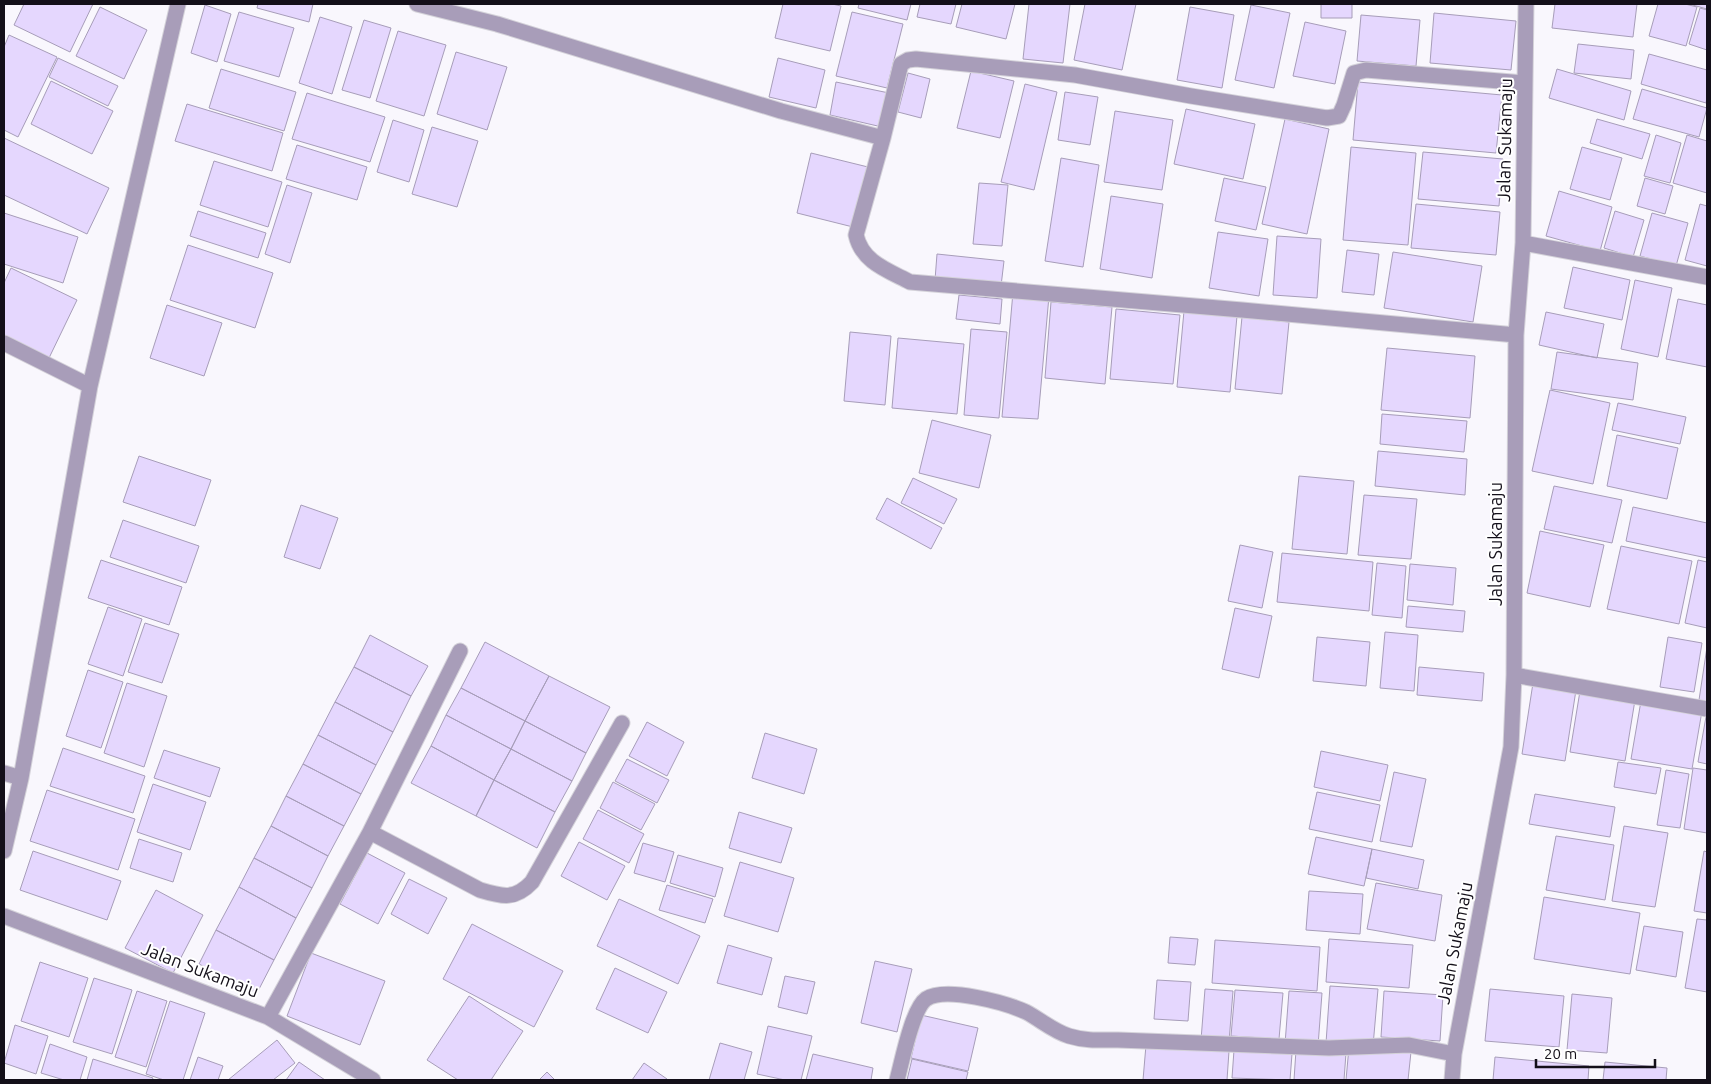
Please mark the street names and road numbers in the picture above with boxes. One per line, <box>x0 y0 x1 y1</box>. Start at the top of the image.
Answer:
street label: Jalan Sukamaju <box>1493 78 1515 202</box>
street label: Jalan Sukamaju <box>1485 482 1505 606</box>
street label: Jalan Sukamaju <box>1432 880 1476 1006</box>
street label: Jalan Sukamaju <box>139 938 262 1001</box>

